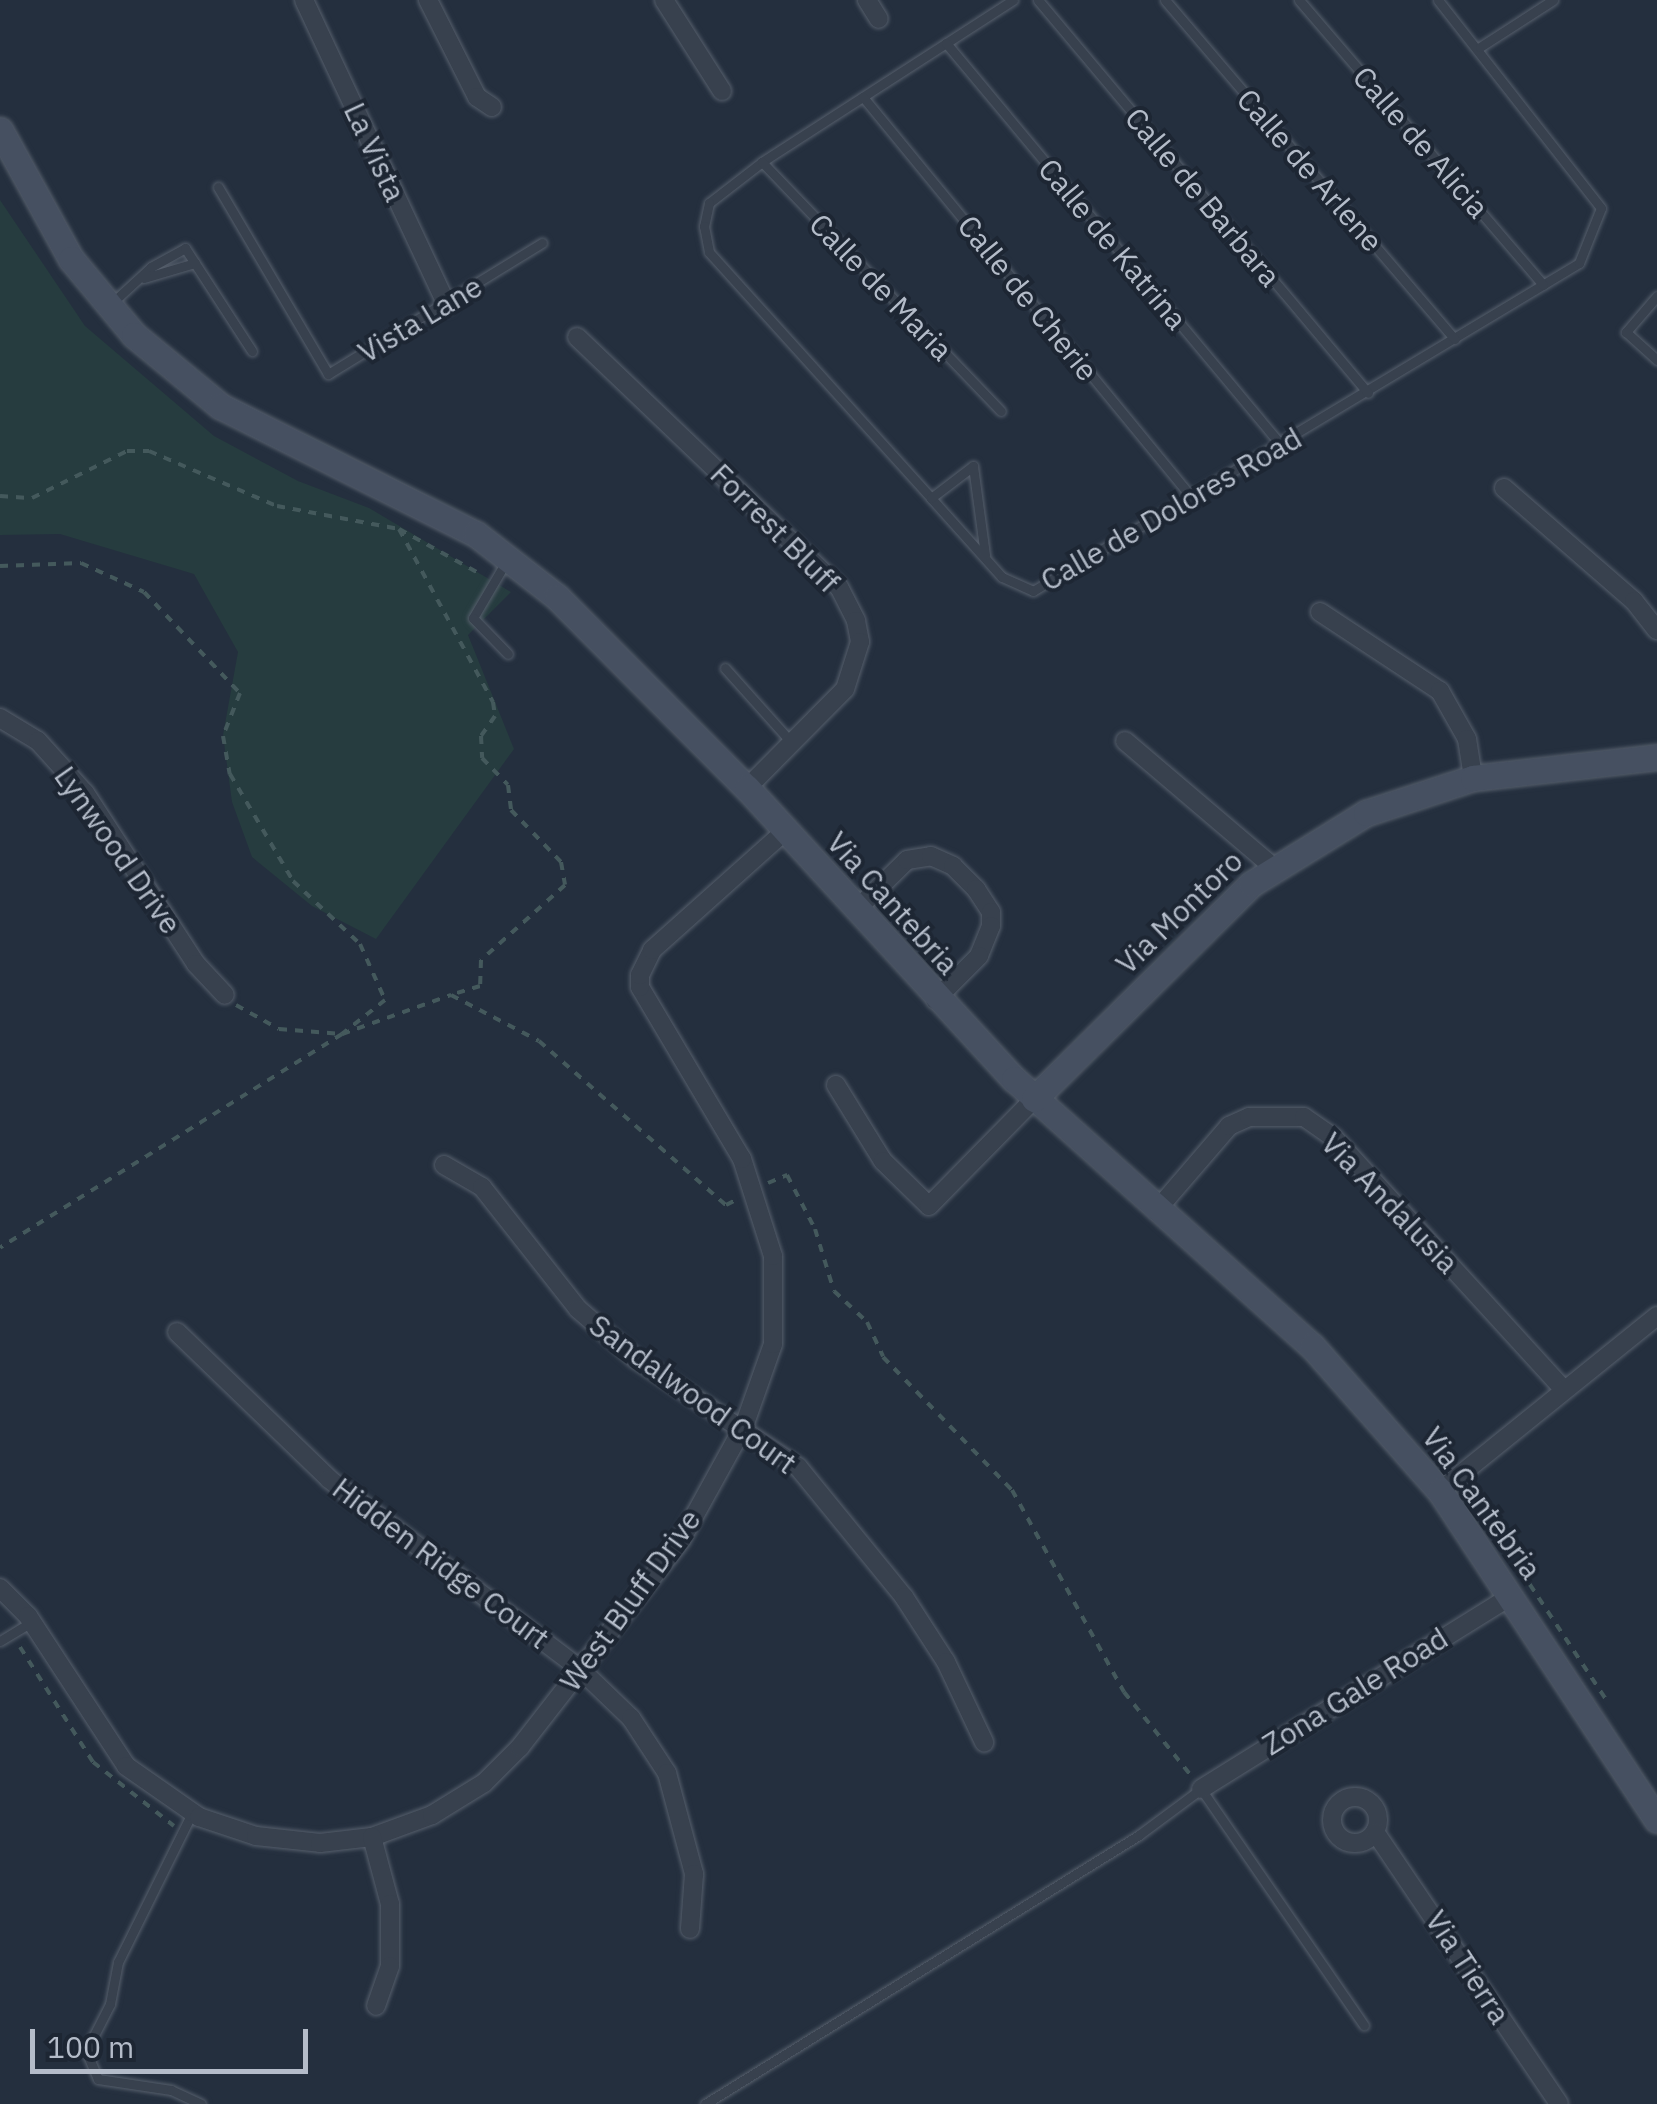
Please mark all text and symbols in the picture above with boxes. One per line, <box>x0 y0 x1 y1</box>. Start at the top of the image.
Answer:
street label: Calle de Alicia <box>1345 59 1497 225</box>
street label: Calle de Arlene <box>1230 81 1390 259</box>
street label: La Vista <box>337 97 413 207</box>
street label: Calle de Barbara <box>1118 100 1288 294</box>
street label: Calle de Katrina <box>1031 151 1195 337</box>
street label: Calle de Maria <box>802 206 960 368</box>
street label: Calle de Cherie <box>950 208 1106 388</box>
street label: Vista Lane <box>351 268 489 370</box>
street label: Calle de Dolores Road <box>1034 420 1308 598</box>
street label: Forrest Bluff <box>703 456 847 600</box>
street label: Lynwood Drive <box>47 759 189 941</box>
street label: Via Cantebria <box>820 824 966 982</box>
street label: Via Montoro <box>1108 843 1250 981</box>
street label: Via Andalusia <box>1314 1125 1466 1281</box>
street label: Sandalwood Court <box>582 1307 804 1481</box>
street label: Via Cantebria <box>1415 1420 1549 1586</box>
street label: Hidden Ridge Court <box>326 1470 556 1656</box>
street label: West Bluff Drive <box>552 1502 708 1698</box>
street label: Zona Gale Road <box>1256 1620 1454 1762</box>
street label: Via Tierra <box>1418 1904 1518 2030</box>
scale bar <box>35 2009 312 2071</box>
text: 100 m <box>47 2027 134 2066</box>

